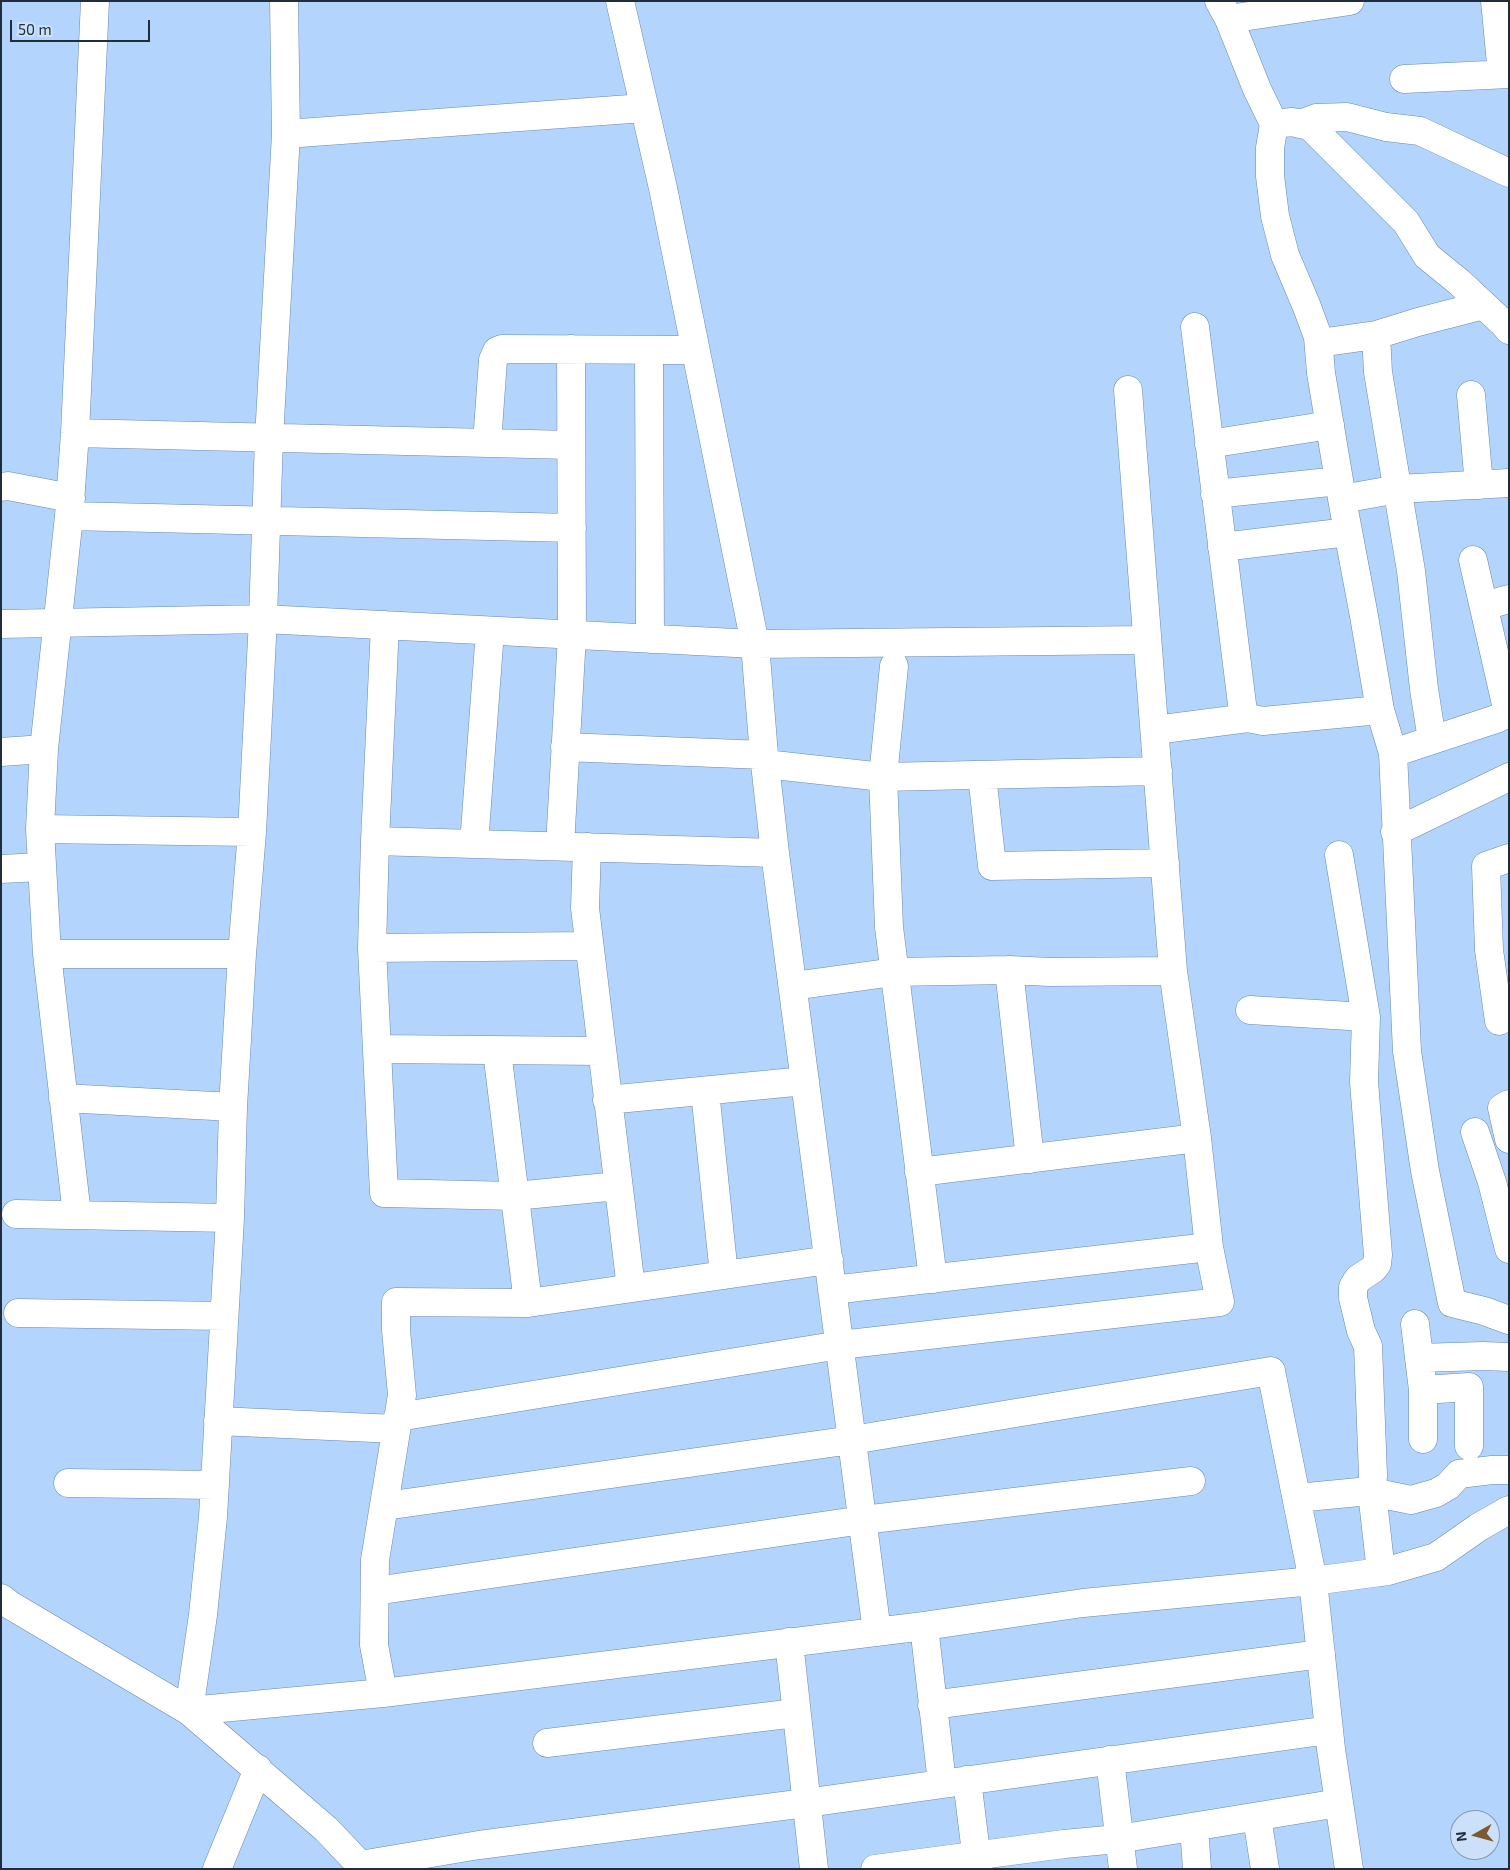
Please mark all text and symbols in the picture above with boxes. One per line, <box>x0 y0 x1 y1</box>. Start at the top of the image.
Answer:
scale bar <box>12 10 152 42</box>
text: 50 m <box>18 20 52 38</box>
north arrow <box>1450 1810 1500 1860</box>
text: N <box>1452 1831 1470 1843</box>

